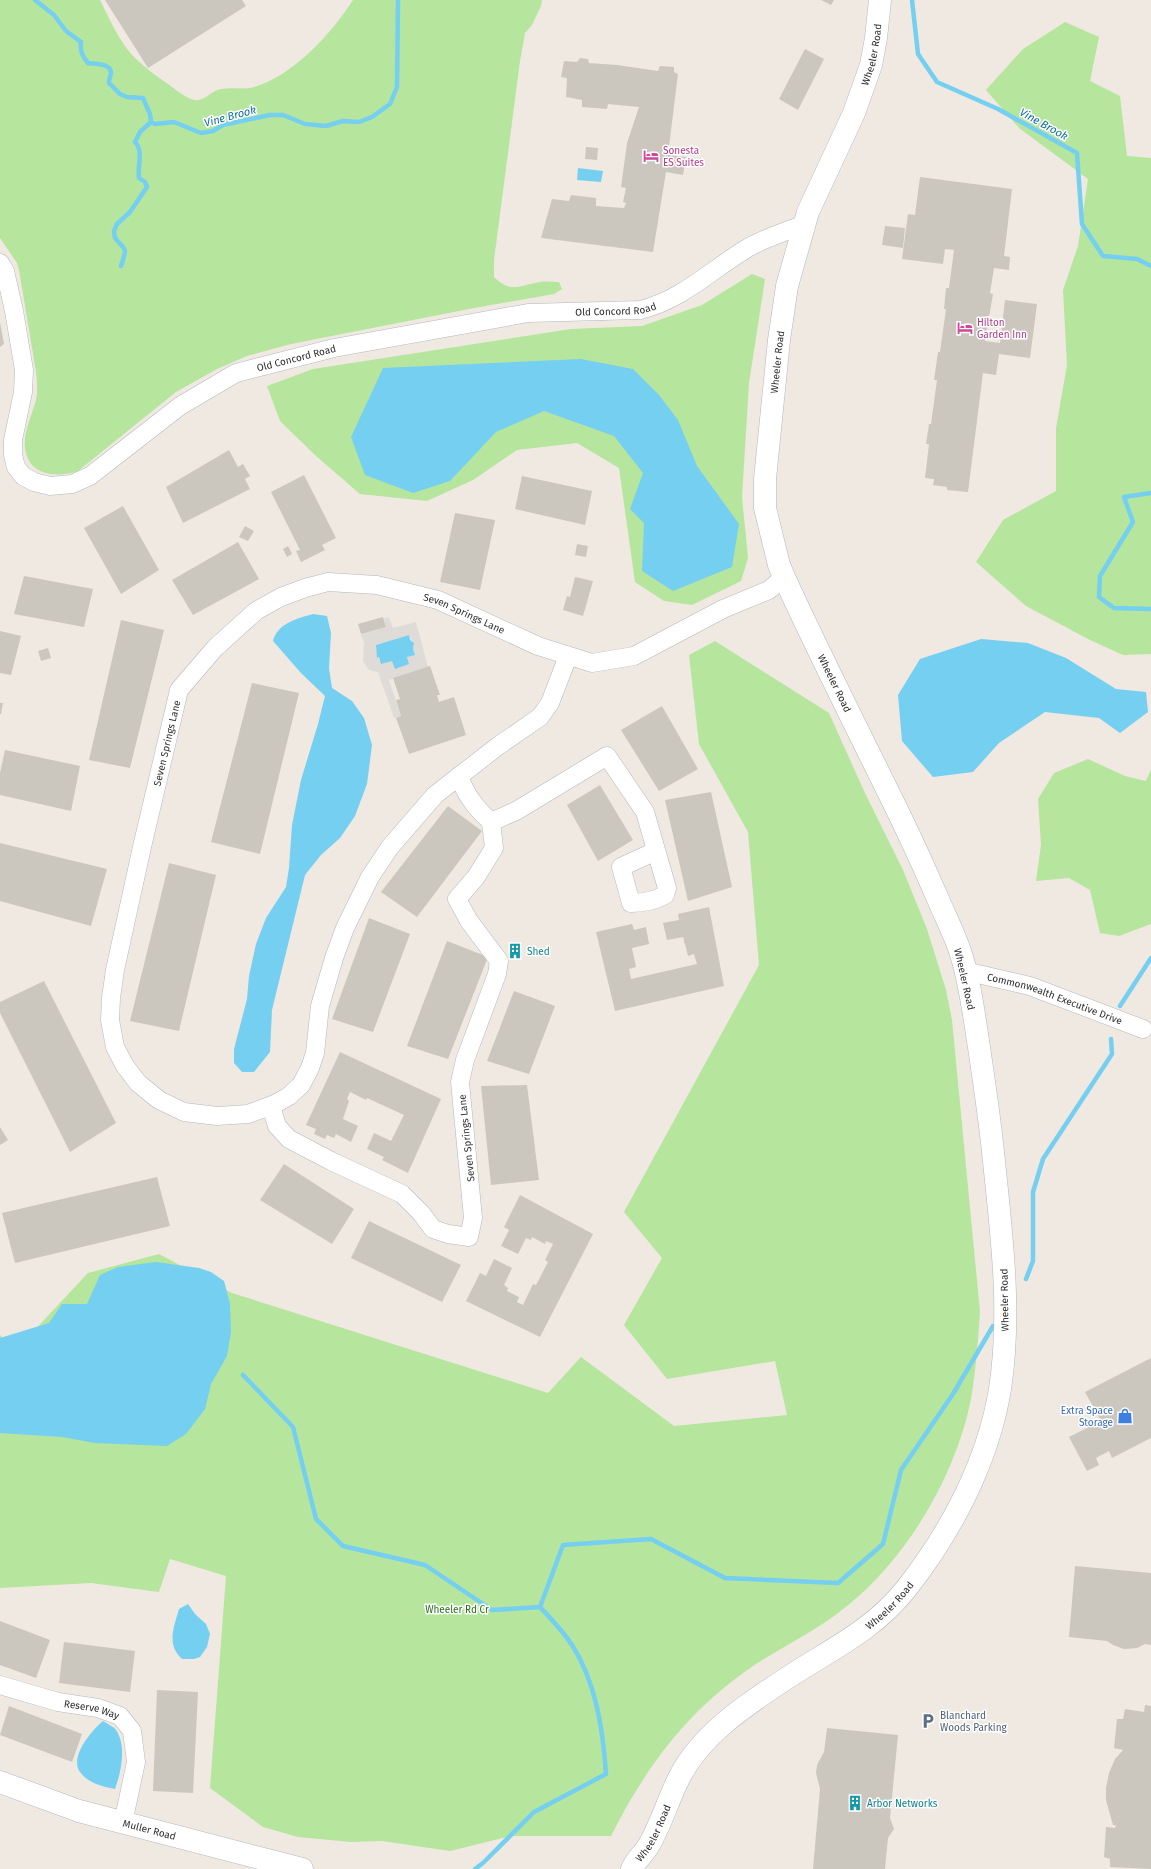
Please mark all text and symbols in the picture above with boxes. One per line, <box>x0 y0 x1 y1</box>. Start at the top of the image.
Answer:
street label: Wheeler Road <box>859 23 884 87</box>
water label: Vine Brook <box>203 103 258 130</box>
water label: Vine Brook <box>1017 106 1070 143</box>
place label: Sonesta ES Suites <box>663 145 704 169</box>
hotel icon: Sonesta ES Suites <box>642 147 660 165</box>
street label: Old Concord Road <box>575 300 658 319</box>
place label: Hilton Garden Inn <box>977 317 1027 341</box>
hotel icon: Hilton Garden Inn <box>956 319 974 337</box>
street label: Wheeler Road <box>769 330 787 394</box>
street label: Old Concord Road <box>256 343 337 374</box>
street label: Seven Springs Lane <box>422 592 506 637</box>
street label: Wheeler Road <box>815 653 853 714</box>
street label: Seven Springs Lane <box>152 699 183 787</box>
building icon: Shed <box>506 942 524 960</box>
place label: Shed <box>527 946 550 958</box>
street label: Wheeler Road <box>951 947 977 1011</box>
street label: Commonwealth Executive Drive <box>986 971 1124 1028</box>
street label: Seven Springs Lane <box>456 1094 478 1182</box>
street label: Wheeler Road <box>998 1268 1012 1332</box>
place label: Extra Space Storage <box>1061 1405 1113 1429</box>
shop icon: Extra Space Storage <box>1116 1407 1134 1425</box>
street label: Wheeler Road <box>864 1579 917 1632</box>
park label: Wheeler Rd Cr <box>425 1604 489 1616</box>
street label: Reserve Way <box>63 1698 121 1722</box>
place label: Blanchard Woods Parking <box>940 1710 1007 1734</box>
parking icon: Blanchard Woods Parking <box>919 1712 937 1730</box>
building icon: Arbor Networks <box>846 1794 864 1812</box>
place label: Arbor Networks <box>867 1798 938 1810</box>
street label: Wheeler Road <box>633 1803 674 1864</box>
street label: Muller Road <box>121 1818 177 1843</box>

